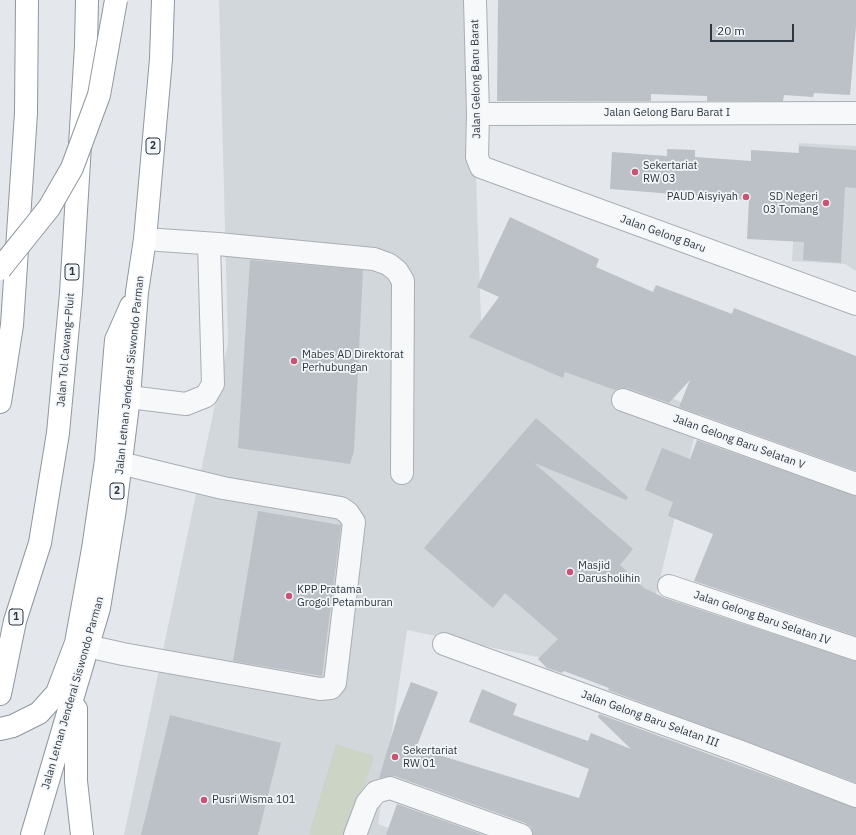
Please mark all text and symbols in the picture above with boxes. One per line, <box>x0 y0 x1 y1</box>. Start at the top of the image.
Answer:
scale bar <box>712 16 796 42</box>
street label: Jalan Gelong Baru Barat <box>468 19 484 139</box>
text: 20 m <box>717 23 745 38</box>
street label: Jalan Gelong Baru Barat I <box>604 106 730 120</box>
road number: 2 <box>146 138 160 154</box>
place label: Sekertariat RW 03 <box>643 159 697 185</box>
marker: Sekertariat RW 03 <box>630 167 640 177</box>
place label: PAUD Aisyiyah <box>667 190 738 204</box>
place label: SD Negeri 03 Tomang <box>763 190 818 216</box>
marker: PAUD Aisyiyah <box>741 192 751 202</box>
marker: SD Negeri 03 Tomang <box>821 198 831 208</box>
street label: Jalan Gelong Baru <box>618 212 708 256</box>
road number: 1 <box>65 264 79 280</box>
street label: Jalan Letnan Jenderal Siswondo Parman <box>113 275 147 475</box>
street label: Jalan Tol Cawang–Pluit <box>54 292 78 408</box>
place label: Mabes AD Direktorat Perhubungan <box>302 348 404 374</box>
marker: Mabes AD Direktorat Perhubungan <box>289 356 299 366</box>
street label: Jalan Gelong Baru Selatan V <box>671 412 807 472</box>
road number: 2 <box>110 483 124 499</box>
place label: Masjid Darusholihin <box>578 559 640 585</box>
marker: Masjid Darusholihin <box>565 567 575 577</box>
place label: KPP Pratama Grogol Petamburan <box>297 583 393 609</box>
street label: Jalan Gelong Baru Selatan IV <box>692 588 832 648</box>
marker: KPP Pratama Grogol Petamburan <box>284 591 294 601</box>
street label: Jalan Letnan Jenderal Siswondo Parman <box>39 595 107 791</box>
road number: 1 <box>9 609 23 625</box>
street label: Jalan Gelong Baru Selatan III <box>579 688 721 750</box>
place label: Sekertariat RW 01 <box>403 744 457 770</box>
marker: Sekertariat RW 01 <box>390 752 400 762</box>
place label: Pusri Wisma 101 <box>212 793 295 807</box>
marker: Pusri Wisma 101 <box>199 795 209 805</box>

